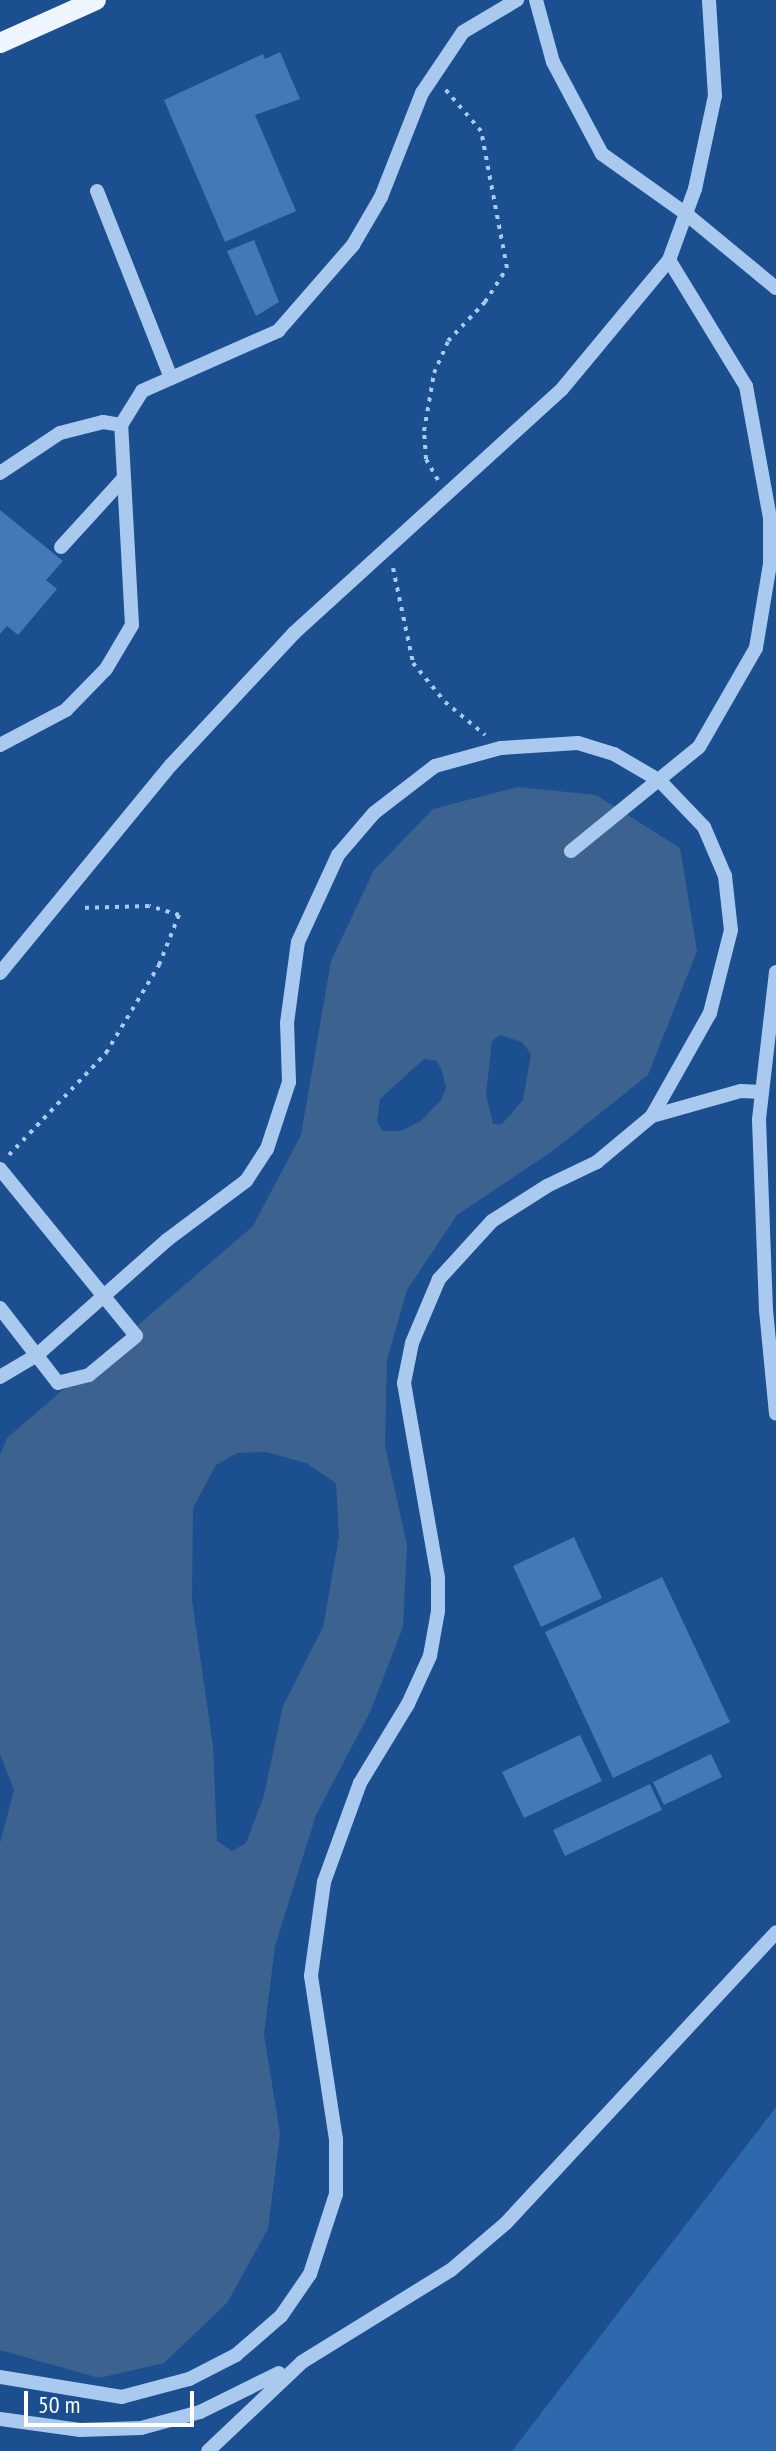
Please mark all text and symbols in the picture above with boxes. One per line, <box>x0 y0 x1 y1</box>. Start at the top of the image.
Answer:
scale bar <box>28 2375 198 2425</box>
text: 50 m <box>38 2389 80 2420</box>

